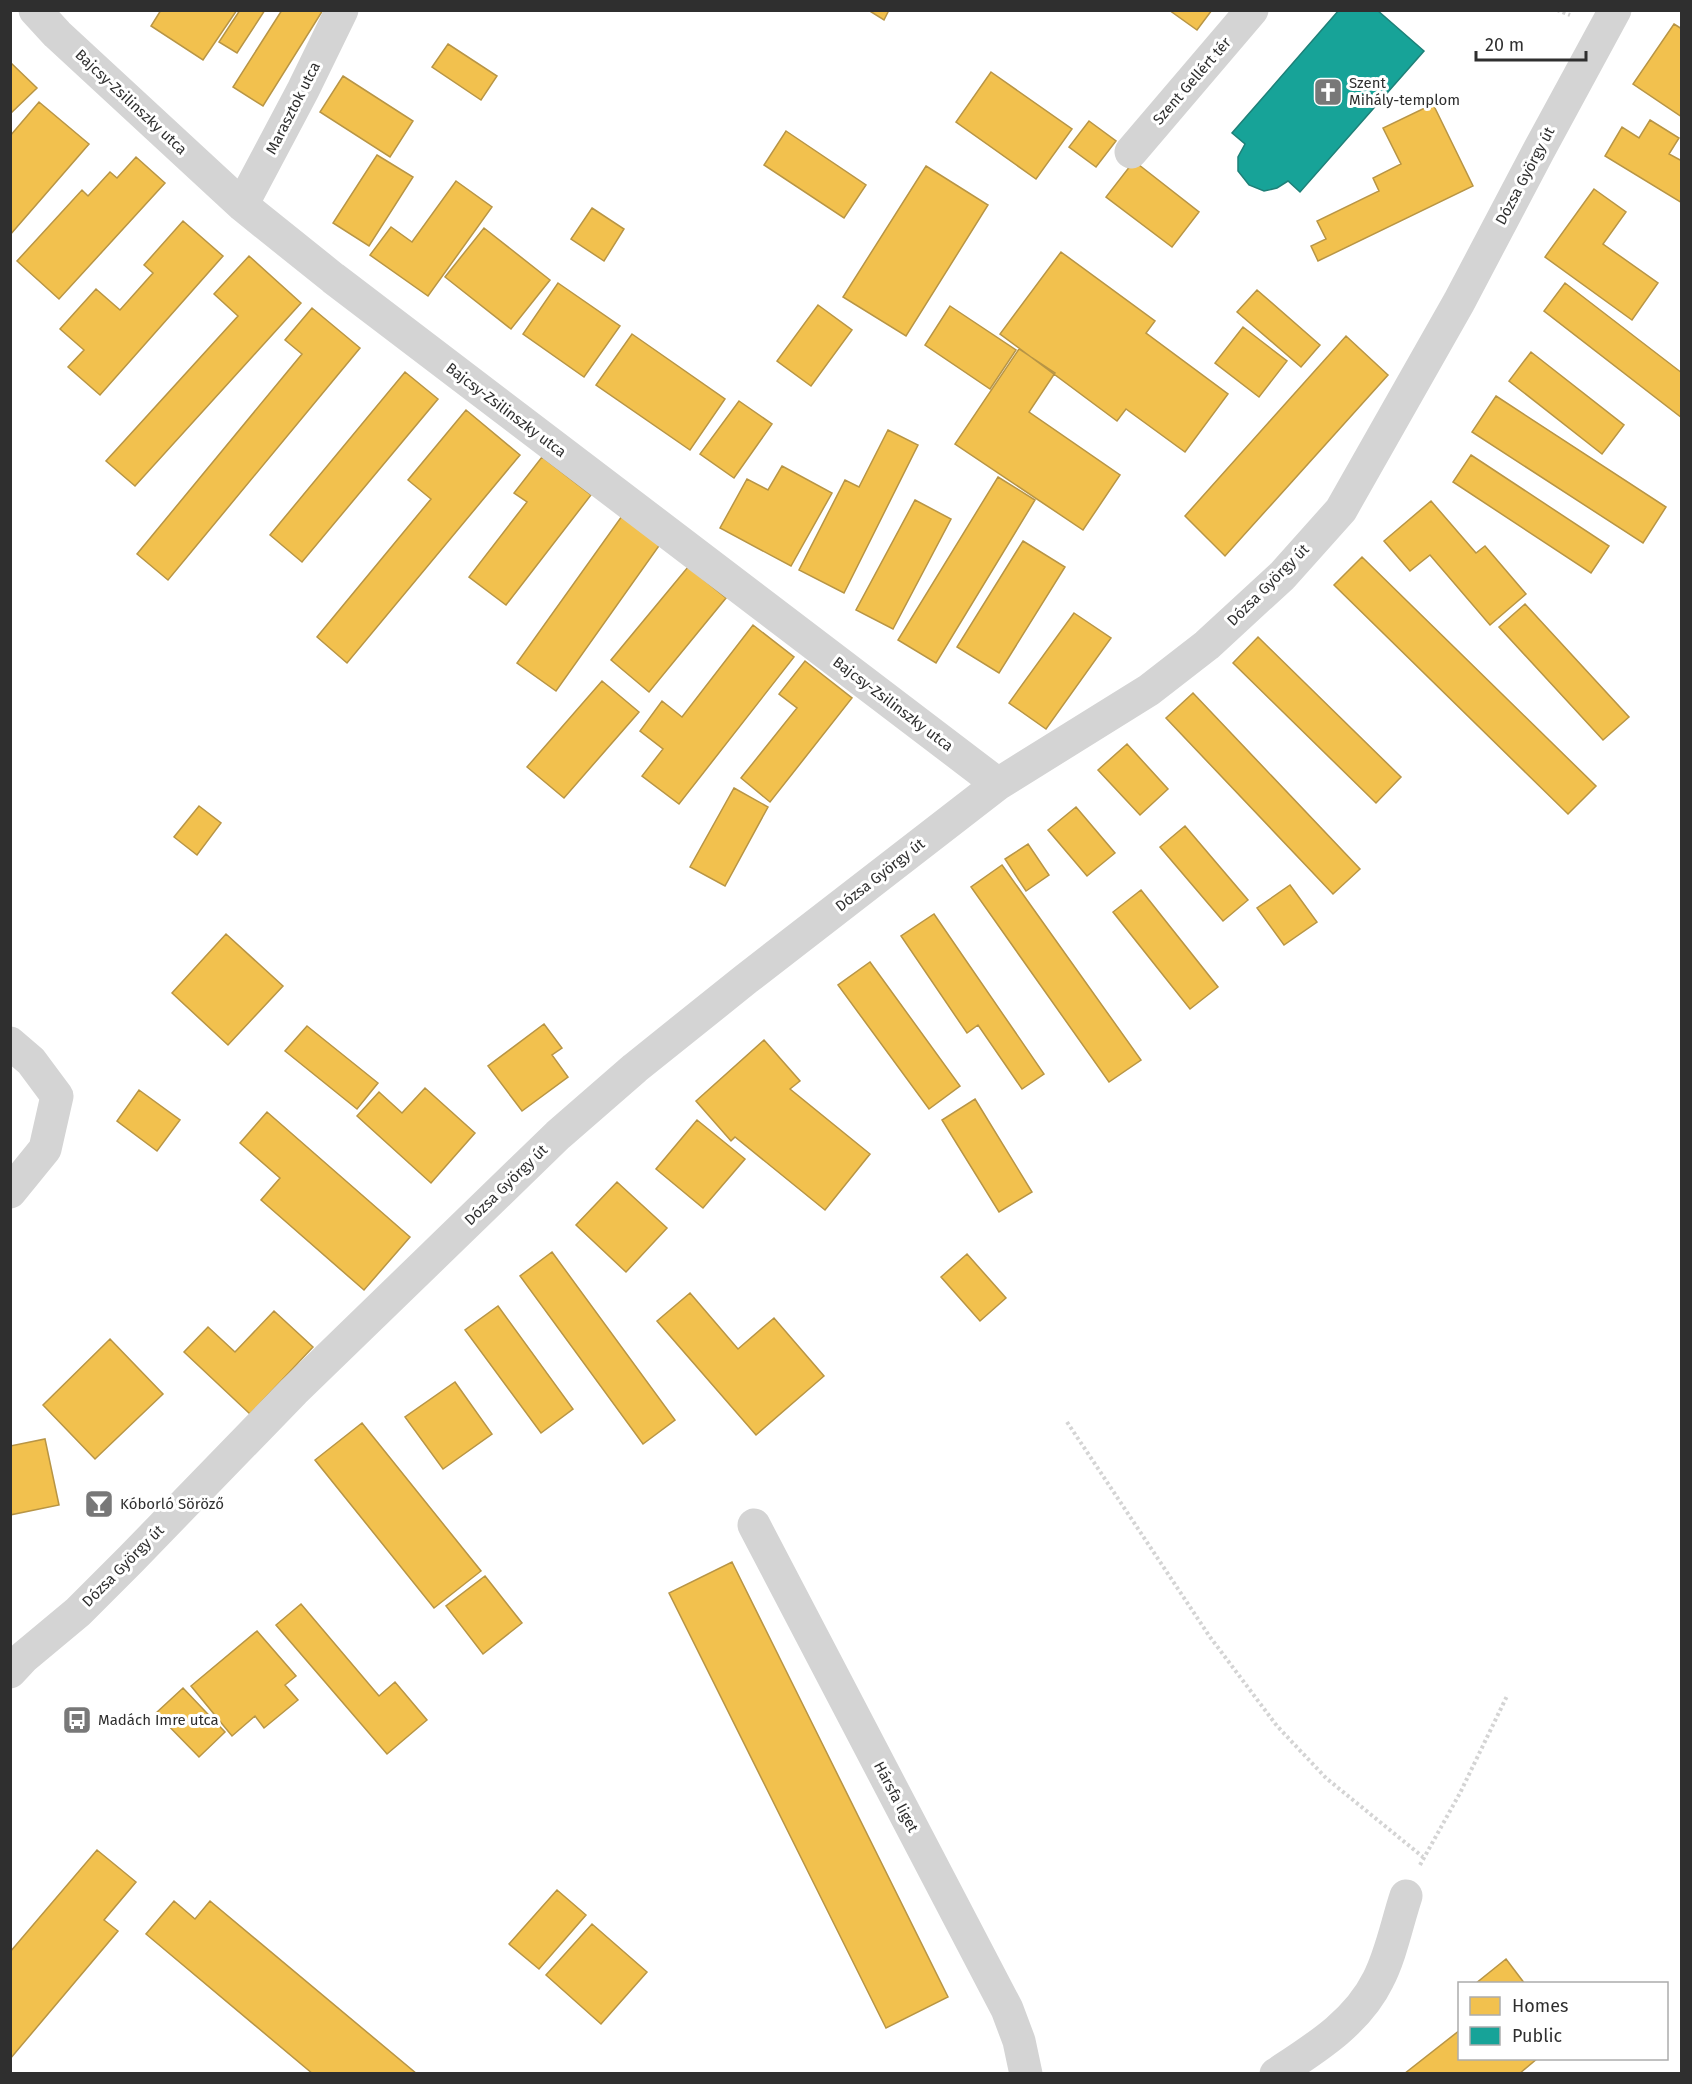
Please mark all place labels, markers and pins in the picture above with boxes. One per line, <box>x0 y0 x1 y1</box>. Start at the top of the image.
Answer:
place label: Szent Mihály-templom <box>1349 74 1460 109</box>
church icon: Szent Mihály-templom <box>1312 76 1344 108</box>
bar icon: Kóborló Söröző <box>83 1488 115 1520</box>
place label: Kóborló Söröző <box>120 1495 224 1513</box>
bus stop icon: Madách Imre utca <box>61 1704 93 1736</box>
place label: Madách Imre utca <box>98 1711 219 1729</box>

